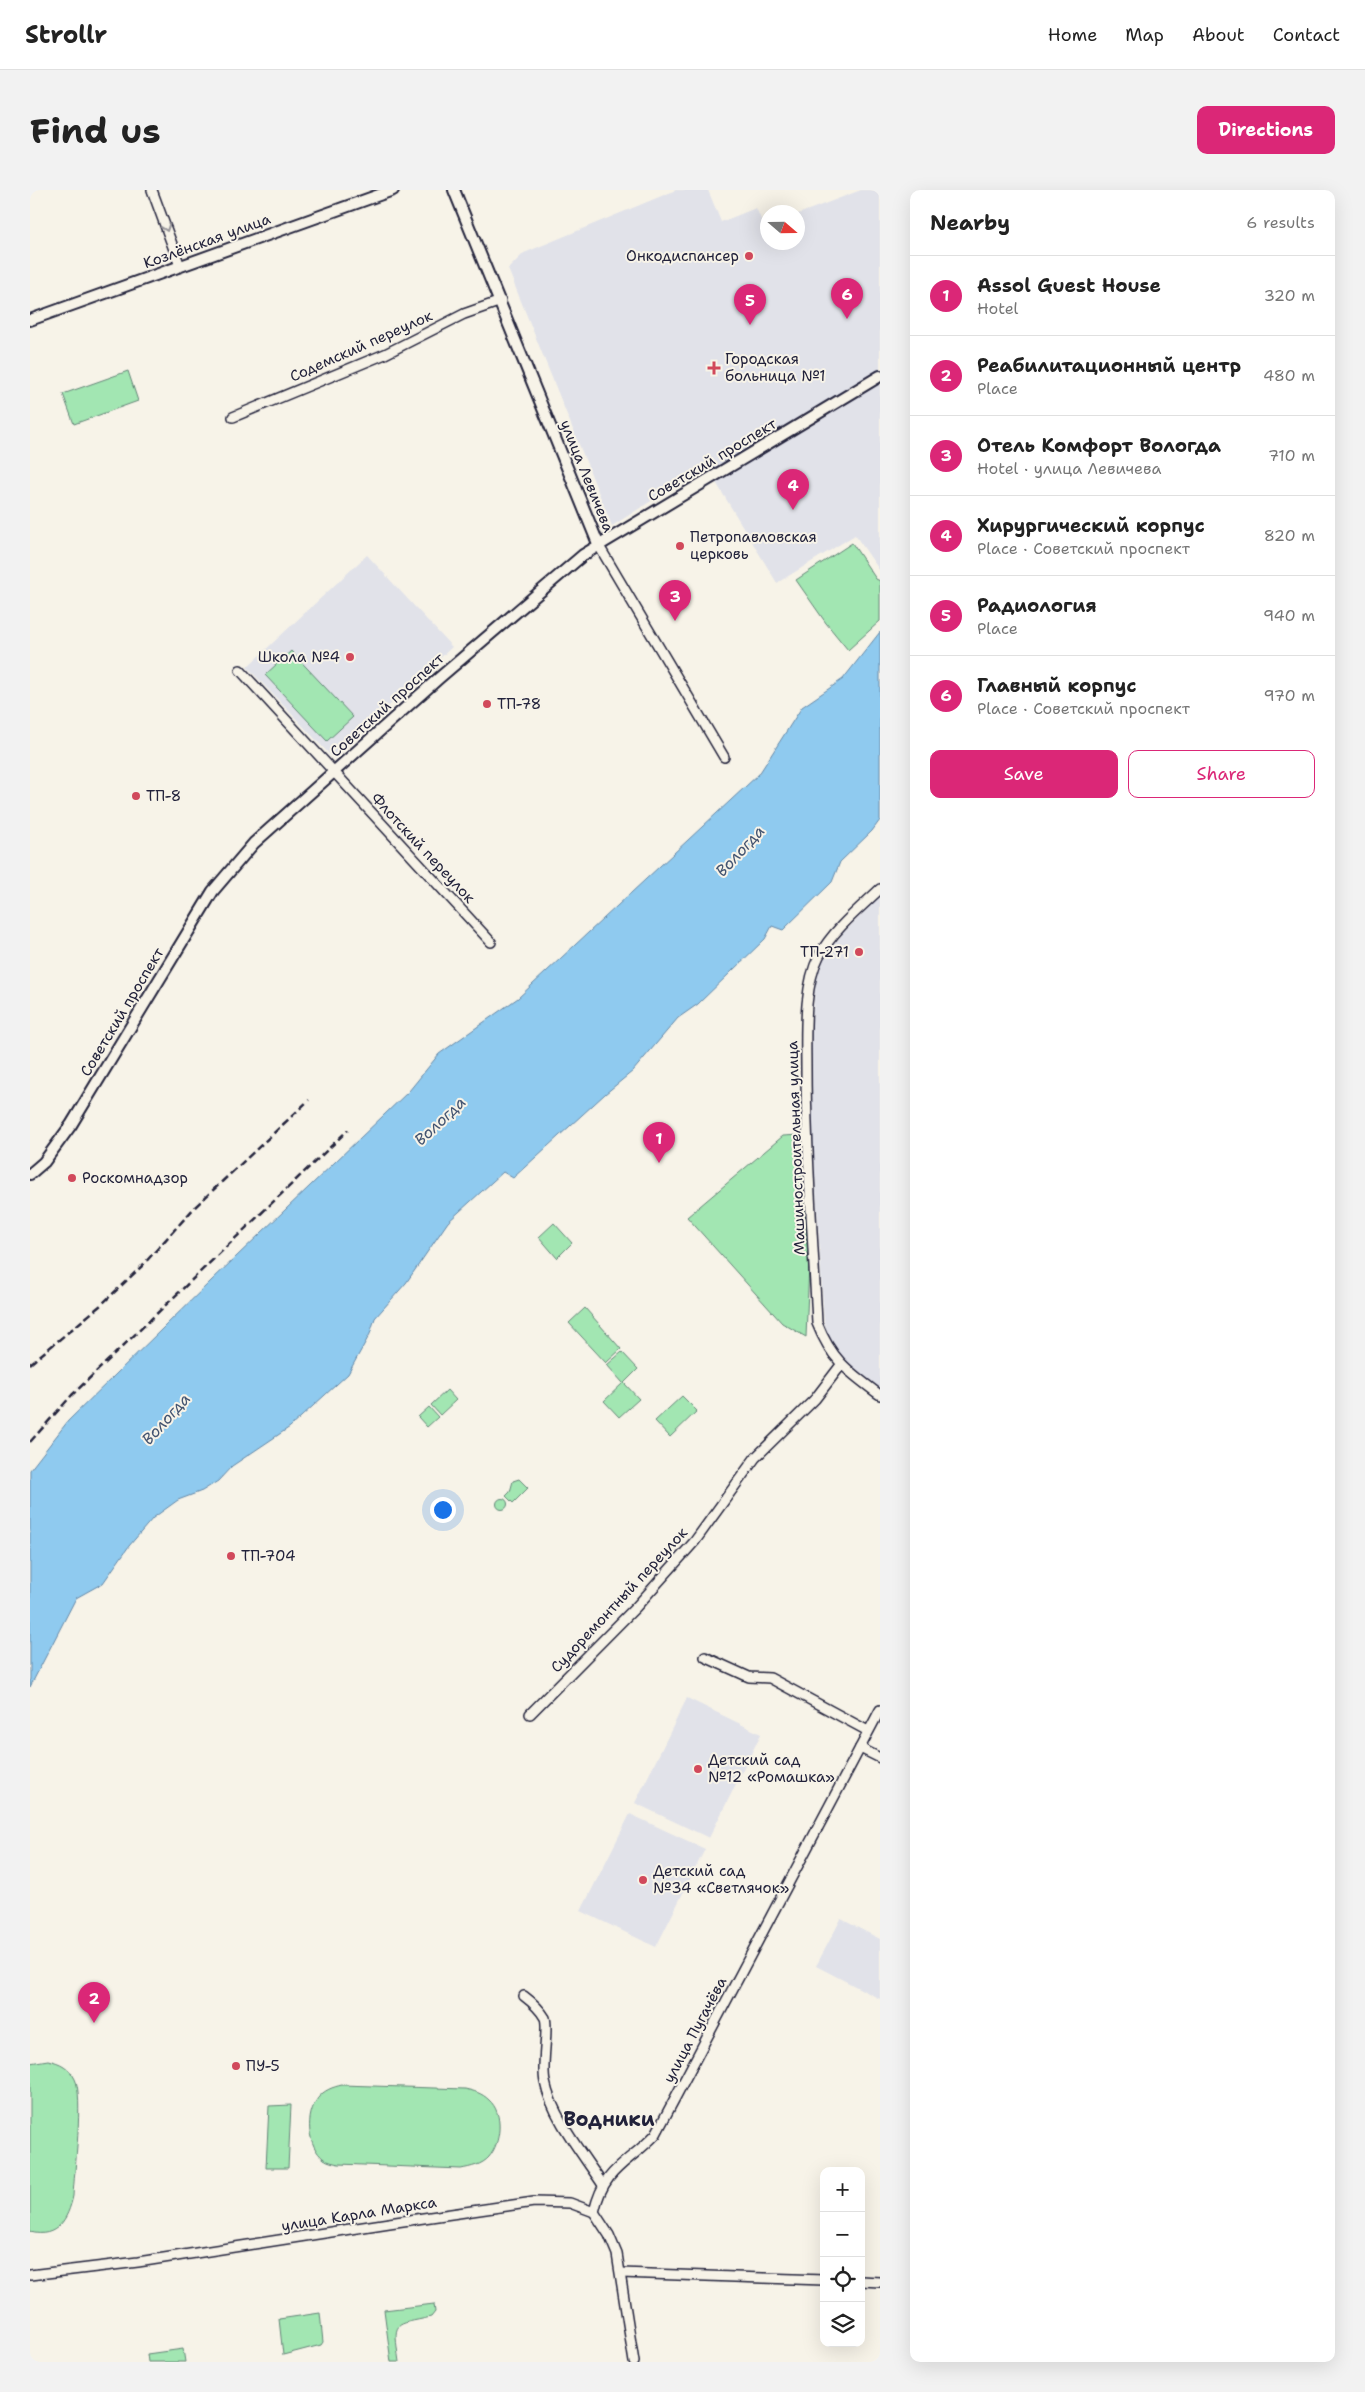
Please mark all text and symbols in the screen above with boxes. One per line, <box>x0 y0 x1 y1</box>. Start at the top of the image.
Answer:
text: Strollr <box>25 19 107 51</box>
text: Home <box>1048 23 1097 47</box>
text: Map <box>1125 23 1164 47</box>
text: About <box>1192 23 1245 47</box>
text: Contact <box>1273 23 1340 47</box>
button: Directions <box>1197 106 1335 154</box>
text: Find us <box>30 107 161 154</box>
north arrow <box>760 205 805 250</box>
street label: Козлёнская улица <box>141 208 274 273</box>
text: Nearby <box>930 209 1010 237</box>
text: 6 results <box>1246 212 1315 233</box>
one-way arrow <box>160 223 170 232</box>
place label: Онкодиспансер <box>626 246 739 266</box>
marker: Онкодиспансер <box>743 250 755 262</box>
text: Assol Guest House <box>977 273 1161 298</box>
pin: 6 <box>831 278 863 319</box>
pin: 5 <box>734 284 766 325</box>
text: 1 <box>942 285 950 306</box>
text: 320 m <box>1264 285 1315 306</box>
text: Hotel <box>977 298 1018 319</box>
street label: Содемский переулок <box>287 306 435 386</box>
place label: Городская больница №1 <box>725 349 826 386</box>
text: Реабилитационный центр <box>977 353 1241 378</box>
marker: Городская больница №1 <box>707 361 721 375</box>
text: 2 <box>940 365 952 386</box>
text: 480 m <box>1263 365 1315 386</box>
text: Place <box>977 378 1018 399</box>
street label: Советский проспект <box>644 413 780 506</box>
street label: улица Левичева <box>555 417 619 536</box>
text: Отель Комфорт Вологда <box>977 433 1221 458</box>
text: 3 <box>940 445 952 466</box>
text: 710 m <box>1268 445 1315 466</box>
text: Hotel · улица Левичева <box>977 458 1161 479</box>
pin: 4 <box>777 469 809 510</box>
text: Хирургический корпус <box>977 513 1205 538</box>
text: 4 <box>940 525 952 546</box>
text: 820 m <box>1264 525 1315 546</box>
place label: Петропавловская церковь <box>690 527 817 564</box>
text: Place · Советский проспект <box>977 538 1190 559</box>
marker: Петропавловская церковь <box>674 540 686 552</box>
pin: 3 <box>659 580 691 621</box>
text: Радиология <box>977 593 1097 618</box>
text: 5 <box>941 605 951 626</box>
text: 940 m <box>1263 605 1315 626</box>
text: Place <box>977 618 1018 639</box>
place label: Школа №4 <box>258 647 340 667</box>
street label: Советский проспект <box>326 648 449 762</box>
marker: Школа №4 <box>344 651 356 663</box>
text: Главный корпус <box>977 673 1136 698</box>
text: 6 <box>940 685 952 706</box>
text: 970 m <box>1263 685 1315 706</box>
place label: ТП-78 <box>497 694 541 714</box>
marker: ТП-78 <box>481 698 493 710</box>
text: Place · Советский проспект <box>977 698 1190 719</box>
button: Save <box>930 750 1118 798</box>
button: Share <box>1128 750 1315 798</box>
place label: ТП-8 <box>146 786 181 806</box>
street label: Флотский переулок <box>367 789 479 907</box>
marker: ТП-8 <box>130 790 142 802</box>
water label: Вологда <box>711 821 769 881</box>
place label: ТП-271 <box>800 942 849 962</box>
street label: Советский проспект <box>76 944 169 1080</box>
marker: ТП-271 <box>853 946 865 958</box>
street label: Машиностроительная улица <box>782 1040 810 1255</box>
water label: Вологда <box>410 1092 470 1150</box>
pin: 1 <box>643 1122 675 1163</box>
place label: Роскомнадзор <box>82 1168 188 1188</box>
marker: Роскомнадзор <box>66 1172 78 1184</box>
water label: Вологда <box>137 1388 195 1449</box>
your location <box>430 1497 456 1523</box>
street label: Судоремонтный переулок <box>546 1523 692 1677</box>
place label: ТП-704 <box>241 1546 296 1566</box>
marker: ТП-704 <box>225 1550 237 1562</box>
place label: Детский сад №12 «Ромашка» <box>708 1750 835 1787</box>
marker: Детский сад №12 «Ромашка» <box>692 1763 704 1775</box>
place label: Детский сад №34 «Светлячок» <box>653 1861 789 1898</box>
marker: Детский сад №34 «Светлячок» <box>637 1874 649 1886</box>
street label: улица Пугачёва <box>659 1973 732 2086</box>
pin: 2 <box>78 1982 110 2023</box>
place label: ПУ-5 <box>246 2056 280 2076</box>
marker: ПУ-5 <box>230 2060 242 2072</box>
district label: Водники <box>563 2106 655 2132</box>
map controls <box>820 2167 865 2347</box>
button: + <box>820 2167 865 2212</box>
street label: улица Карла Маркса <box>280 2192 439 2236</box>
button: − <box>820 2212 865 2257</box>
button: locate <box>820 2257 865 2302</box>
button: layers <box>820 2302 865 2347</box>

